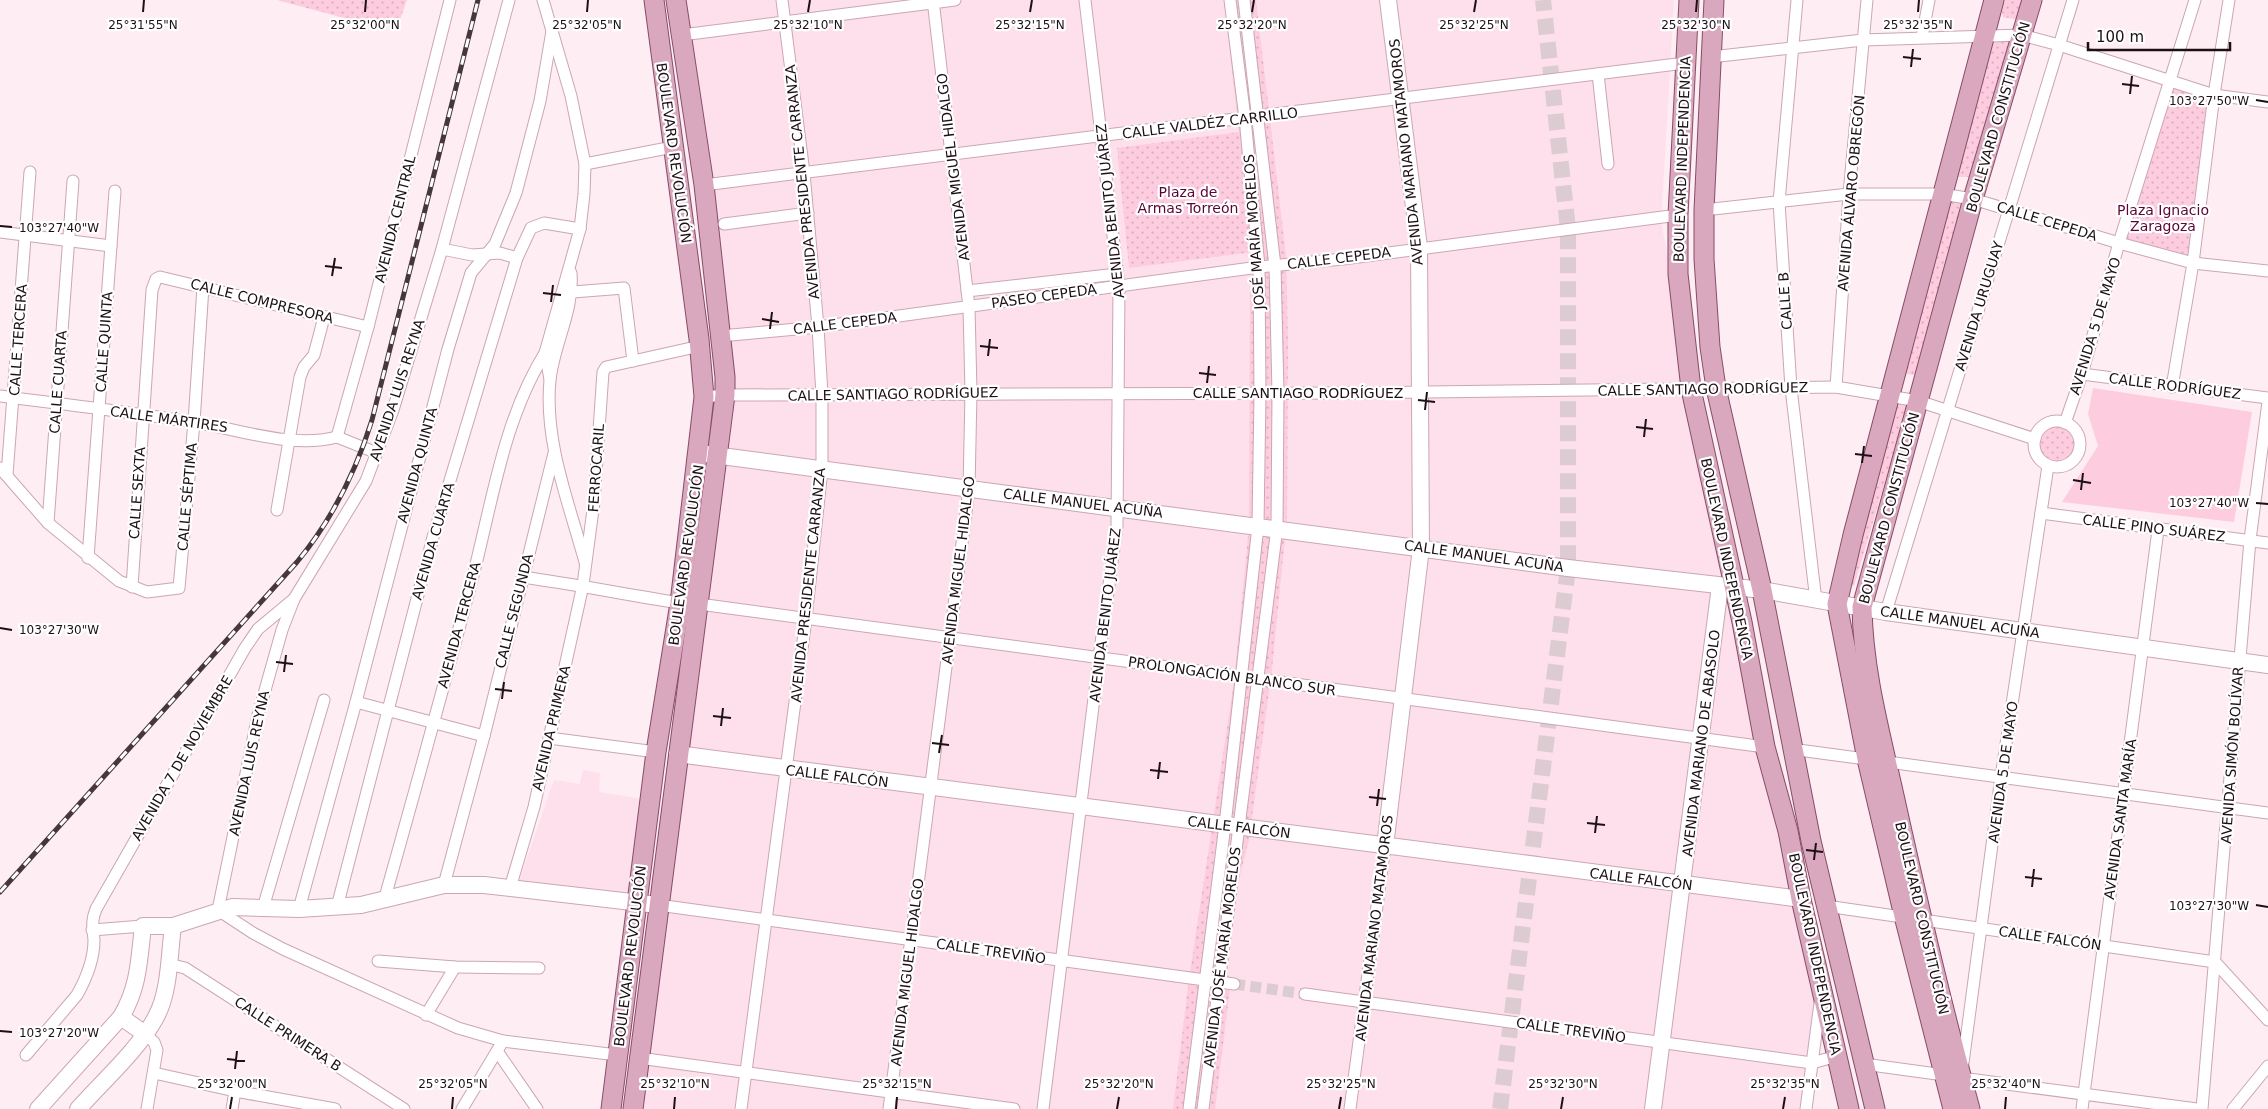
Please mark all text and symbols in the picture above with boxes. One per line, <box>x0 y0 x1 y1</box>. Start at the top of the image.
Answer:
text: 25°31'55"N <box>108 18 178 32</box>
text: 25°32'00"N <box>330 18 400 32</box>
text: 25°32'05"N <box>552 18 622 32</box>
text: 25°32'10"N <box>773 18 843 32</box>
text: 25°32'15"N <box>995 18 1065 32</box>
text: 25°32'20"N <box>1217 18 1287 32</box>
text: 25°32'25"N <box>1439 18 1509 32</box>
text: 25°32'30"N <box>1661 18 1731 32</box>
text: 25°32'35"N <box>1883 18 1953 32</box>
street label: BOULEVARD CONSTITUCIÓN <box>1962 20 2033 214</box>
scale bar <box>2088 20 2230 52</box>
text: 100 m <box>2096 28 2144 46</box>
street label: AVENIDA MARIANO MATAMOROS <box>1386 38 1426 266</box>
street label: BOULEVARD INDEPENDENCIA <box>1670 55 1694 262</box>
street label: BOULEVARD REVOLUCIÓN <box>653 62 696 244</box>
street label: AVENIDA PRESIDENTE CARRANZA <box>782 64 822 300</box>
street label: AVENIDA MIGUEL HIDALGO <box>934 72 972 262</box>
street label: AVENIDA ÁLVARO OBREGÓN <box>1833 94 1868 292</box>
text: 103°27'50"W <box>2169 94 2249 108</box>
street label: CALLE VALDÉZ CARRILLO <box>1121 104 1299 142</box>
street label: AVENIDA BENITO JUÁREZ <box>1093 123 1127 299</box>
street label: AVENIDA CENTRAL <box>371 154 419 284</box>
street label: JOSÉ MARÍA MORELOS <box>1241 154 1267 311</box>
park label: Plaza de Armas Torreón <box>1138 184 1238 216</box>
street label: CALLE CEPEDA <box>1995 198 2100 244</box>
park label: Plaza Ignacio Zaragoza <box>2117 202 2209 234</box>
text: 103°27'40"W <box>19 221 99 235</box>
street label: AVENIDA URUGUAY <box>1952 239 2006 373</box>
street label: CALLE CEPEDA <box>1286 244 1392 272</box>
street label: AVENIDA 5 DE MAYO <box>2066 255 2124 397</box>
street label: CALLE B <box>1775 272 1795 330</box>
street label: CALLE COMPRESORA <box>189 275 336 327</box>
street label: PASEO CEPEDA <box>990 281 1098 311</box>
street label: CALLE TERCERA <box>6 283 30 396</box>
street label: CALLE QUINTA <box>92 291 116 393</box>
street label: CALLE CEPEDA <box>792 309 898 337</box>
street label: AVENIDA LUIS REYNA <box>366 317 428 463</box>
street label: CALLE CUARTA <box>46 329 70 434</box>
street label: CALLE RODRÍGUEZ <box>2108 370 2242 402</box>
street label: CALLE SANTIAGO RODRÍGUEZ <box>1598 379 1808 399</box>
street label: CALLE SANTIAGO RODRÍGUEZ <box>788 384 998 404</box>
street label: CALLE SANTIAGO RODRÍGUEZ <box>1193 385 1403 401</box>
street label: CALLE MÁRTIRES <box>109 403 229 435</box>
street label: AVENIDA QUINTA <box>394 405 440 525</box>
street label: BOULEVARD CONSTITUCIÓN <box>1855 410 1922 605</box>
street label: FERROCARIL <box>585 423 607 513</box>
street label: CALLE SÉPTIMA <box>174 442 200 552</box>
street label: CALLE SEXTA <box>126 446 148 540</box>
street label: BOULEVARD INDEPENDENCIA <box>1698 457 1756 662</box>
street label: BOULEVARD REVOLUCIÓN <box>664 464 707 646</box>
street label: AVENIDA PRESIDENTE CARRANZA <box>788 467 828 703</box>
street label: AVENIDA MIGUEL HIDALGO <box>939 475 977 665</box>
street label: AVENIDA CUARTA <box>409 480 458 602</box>
street label: CALLE MANUEL ACUÑA <box>1002 485 1164 521</box>
text: 103°27'40"W <box>2169 496 2249 510</box>
street label: CALLE PINO SUÁREZ <box>2082 511 2226 545</box>
street label: AVENIDA BENITO JUÁREZ <box>1086 527 1124 703</box>
street label: CALLE MANUEL ACUÑA <box>1403 537 1565 575</box>
street label: CALLE SEGUNDA <box>492 552 536 670</box>
street label: AVENIDA TERCERA <box>434 560 484 690</box>
street label: CALLE MANUEL ACUÑA <box>1879 603 2041 641</box>
text: 103°27'30"W <box>19 623 99 637</box>
street label: AVENIDA MARIANO DE ABASOLO <box>1679 629 1723 857</box>
street label: PROLONGACIÓN BLANCO SUR <box>1127 652 1337 699</box>
street label: AVENIDA PRIMERA <box>529 663 573 792</box>
street label: AVENIDA SIMÓN BOLÍVAR <box>2217 666 2246 844</box>
street label: AVENIDA 7 DE NOVIEMBRE <box>128 673 236 843</box>
street label: AVENIDA LUIS REYNA <box>226 688 272 837</box>
street label: AVENIDA 5 DE MAYO <box>1985 700 2021 844</box>
street label: AVENIDA SANTA MARÍA <box>2101 737 2139 900</box>
street label: CALLE FALCÓN <box>785 761 890 790</box>
street label: CALLE FALCÓN <box>1187 812 1292 841</box>
street label: AVENIDA MARIANO MATAMOROS <box>1352 814 1396 1042</box>
street label: BOULEVARD CONSTITUCIÓN <box>1892 820 1953 1016</box>
street label: AVENIDA JOSÉ MARÍA MORELOS <box>1201 846 1243 1068</box>
street label: BOULEVARD INDEPENDENCIA <box>1786 852 1844 1057</box>
street label: BOULEVARD REVOLUCIÓN <box>610 864 649 1047</box>
street label: CALLE FALCÓN <box>1589 864 1694 893</box>
street label: AVENIDA MIGUEL HIDALGO <box>888 877 926 1067</box>
text: 103°27'30"W <box>2169 899 2249 913</box>
street label: CALLE FALCÓN <box>1998 922 2103 953</box>
street label: CALLE TREVIÑO <box>935 935 1047 967</box>
street label: CALLE PRIMERA B <box>232 993 344 1075</box>
street label: CALLE TREVIÑO <box>1515 1014 1627 1046</box>
text: 103°27'20"W <box>19 1026 99 1040</box>
text: 25°32'00"N <box>197 1077 267 1091</box>
text: 25°32'05"N <box>418 1077 488 1091</box>
text: 25°32'10"N <box>640 1077 710 1091</box>
text: 25°32'15"N <box>862 1077 932 1091</box>
text: 25°32'20"N <box>1084 1077 1154 1091</box>
text: 25°32'25"N <box>1306 1077 1376 1091</box>
text: 25°32'30"N <box>1528 1077 1598 1091</box>
text: 25°32'35"N <box>1750 1077 1820 1091</box>
text: 25°32'40"N <box>1971 1077 2041 1091</box>

